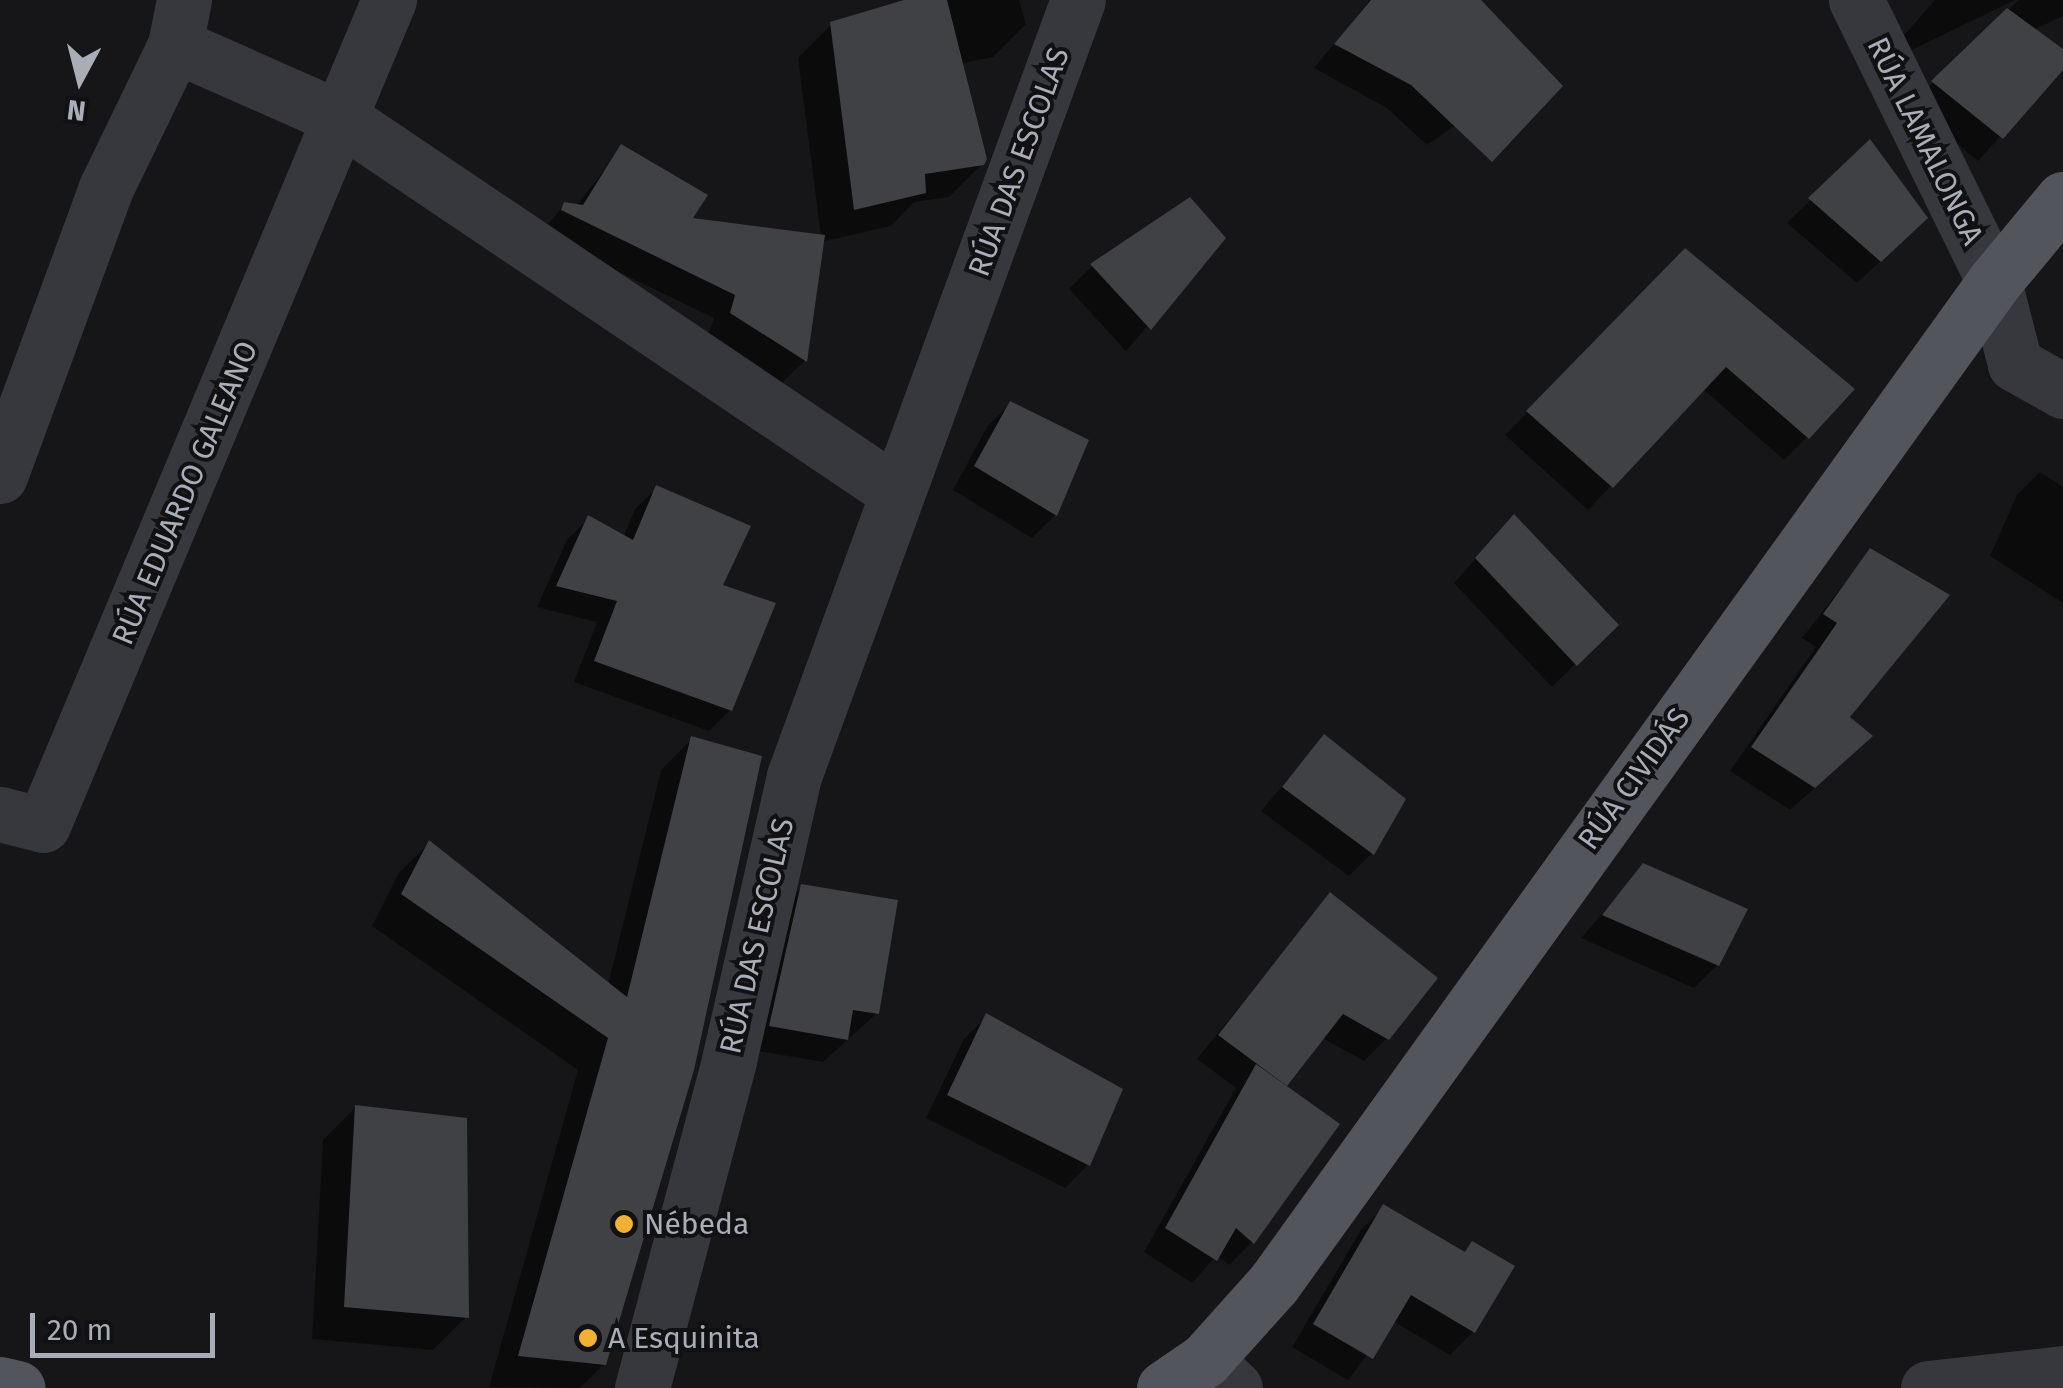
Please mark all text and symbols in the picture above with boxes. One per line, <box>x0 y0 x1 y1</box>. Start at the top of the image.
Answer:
north arrow <box>30 30 130 130</box>
street label: RÚA LAMALONGA <box>1859 31 1991 251</box>
street label: RÚA DAS ESCOLAS <box>961 43 1077 281</box>
text: N <box>65 93 88 128</box>
street label: RÚA EDUARDO GALEANO <box>105 336 265 650</box>
street label: RÚA CIVIDÁS <box>1571 701 1697 857</box>
street label: RÚA DAS ESCOLAS <box>712 815 802 1057</box>
place label: Nébeda <box>644 1206 749 1242</box>
marker: Nébeda <box>613 1213 635 1235</box>
scale bar <box>35 1293 220 1355</box>
text: 20 m <box>47 1312 112 1348</box>
place label: A Esquinita <box>608 1320 760 1356</box>
marker: A Esquinita <box>577 1327 599 1349</box>

